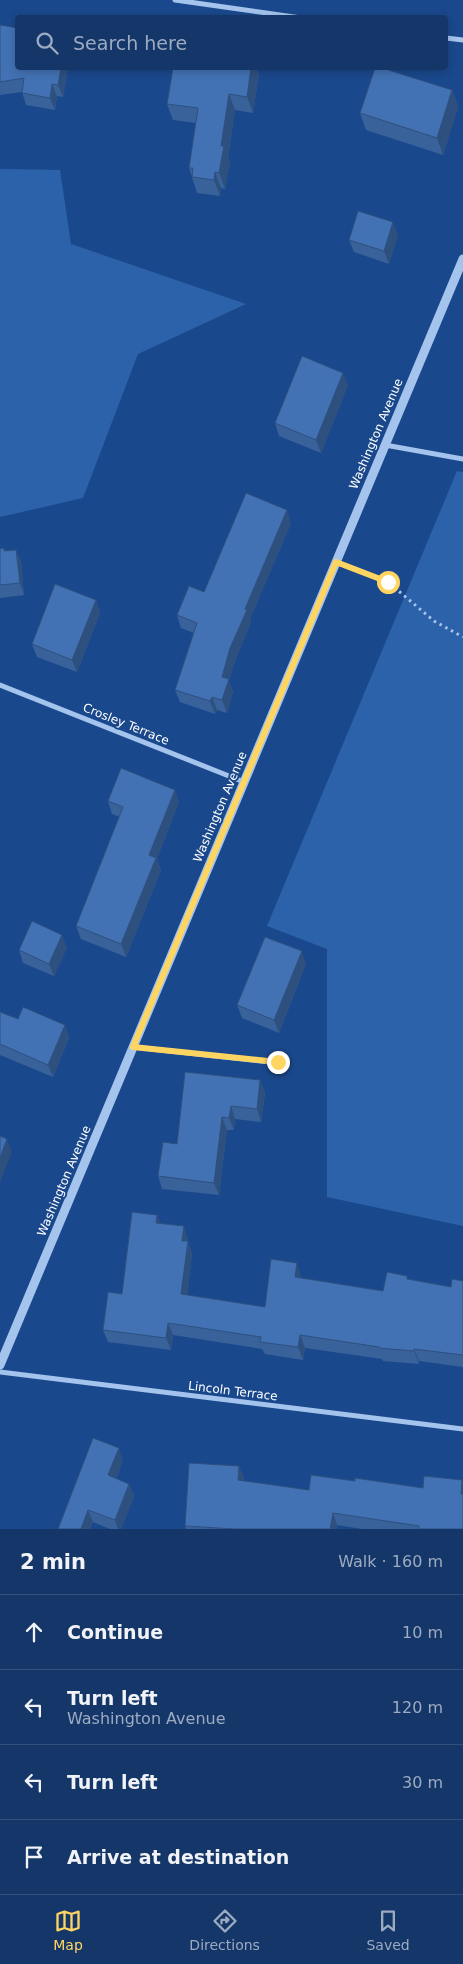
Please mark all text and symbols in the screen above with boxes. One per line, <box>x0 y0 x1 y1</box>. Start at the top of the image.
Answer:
search box <box>15 15 448 70</box>
icon: search <box>33 29 61 57</box>
text: Search here <box>73 32 187 54</box>
street label: Washington Avenue <box>346 377 406 491</box>
route start <box>377 571 400 594</box>
street label: Crosley Terrace <box>81 700 171 748</box>
street label: Washington Avenue <box>190 750 250 864</box>
route end <box>267 1051 290 1074</box>
street label: Washington Avenue <box>34 1124 94 1238</box>
street label: Lincoln Terrace <box>187 1379 279 1403</box>
text: 2 min <box>20 1550 86 1574</box>
text: Walk · 160 m <box>338 1552 443 1571</box>
icon: ahead <box>20 1618 48 1646</box>
text: Continue <box>67 1621 163 1643</box>
text: 10 m <box>402 1623 443 1642</box>
text: Turn left <box>67 1687 158 1709</box>
icon: left <box>20 1693 48 1721</box>
text: 120 m <box>392 1698 443 1717</box>
text: Washington Avenue <box>67 1709 226 1728</box>
icon: left <box>20 1768 48 1796</box>
text: Turn left <box>67 1771 158 1793</box>
text: 30 m <box>402 1773 443 1792</box>
icon: arrive <box>20 1843 48 1871</box>
text: Arrive at destination <box>67 1846 289 1868</box>
tab: Map <box>53 1907 83 1953</box>
tab: Directions <box>189 1907 260 1953</box>
tab: Saved <box>366 1907 410 1953</box>

